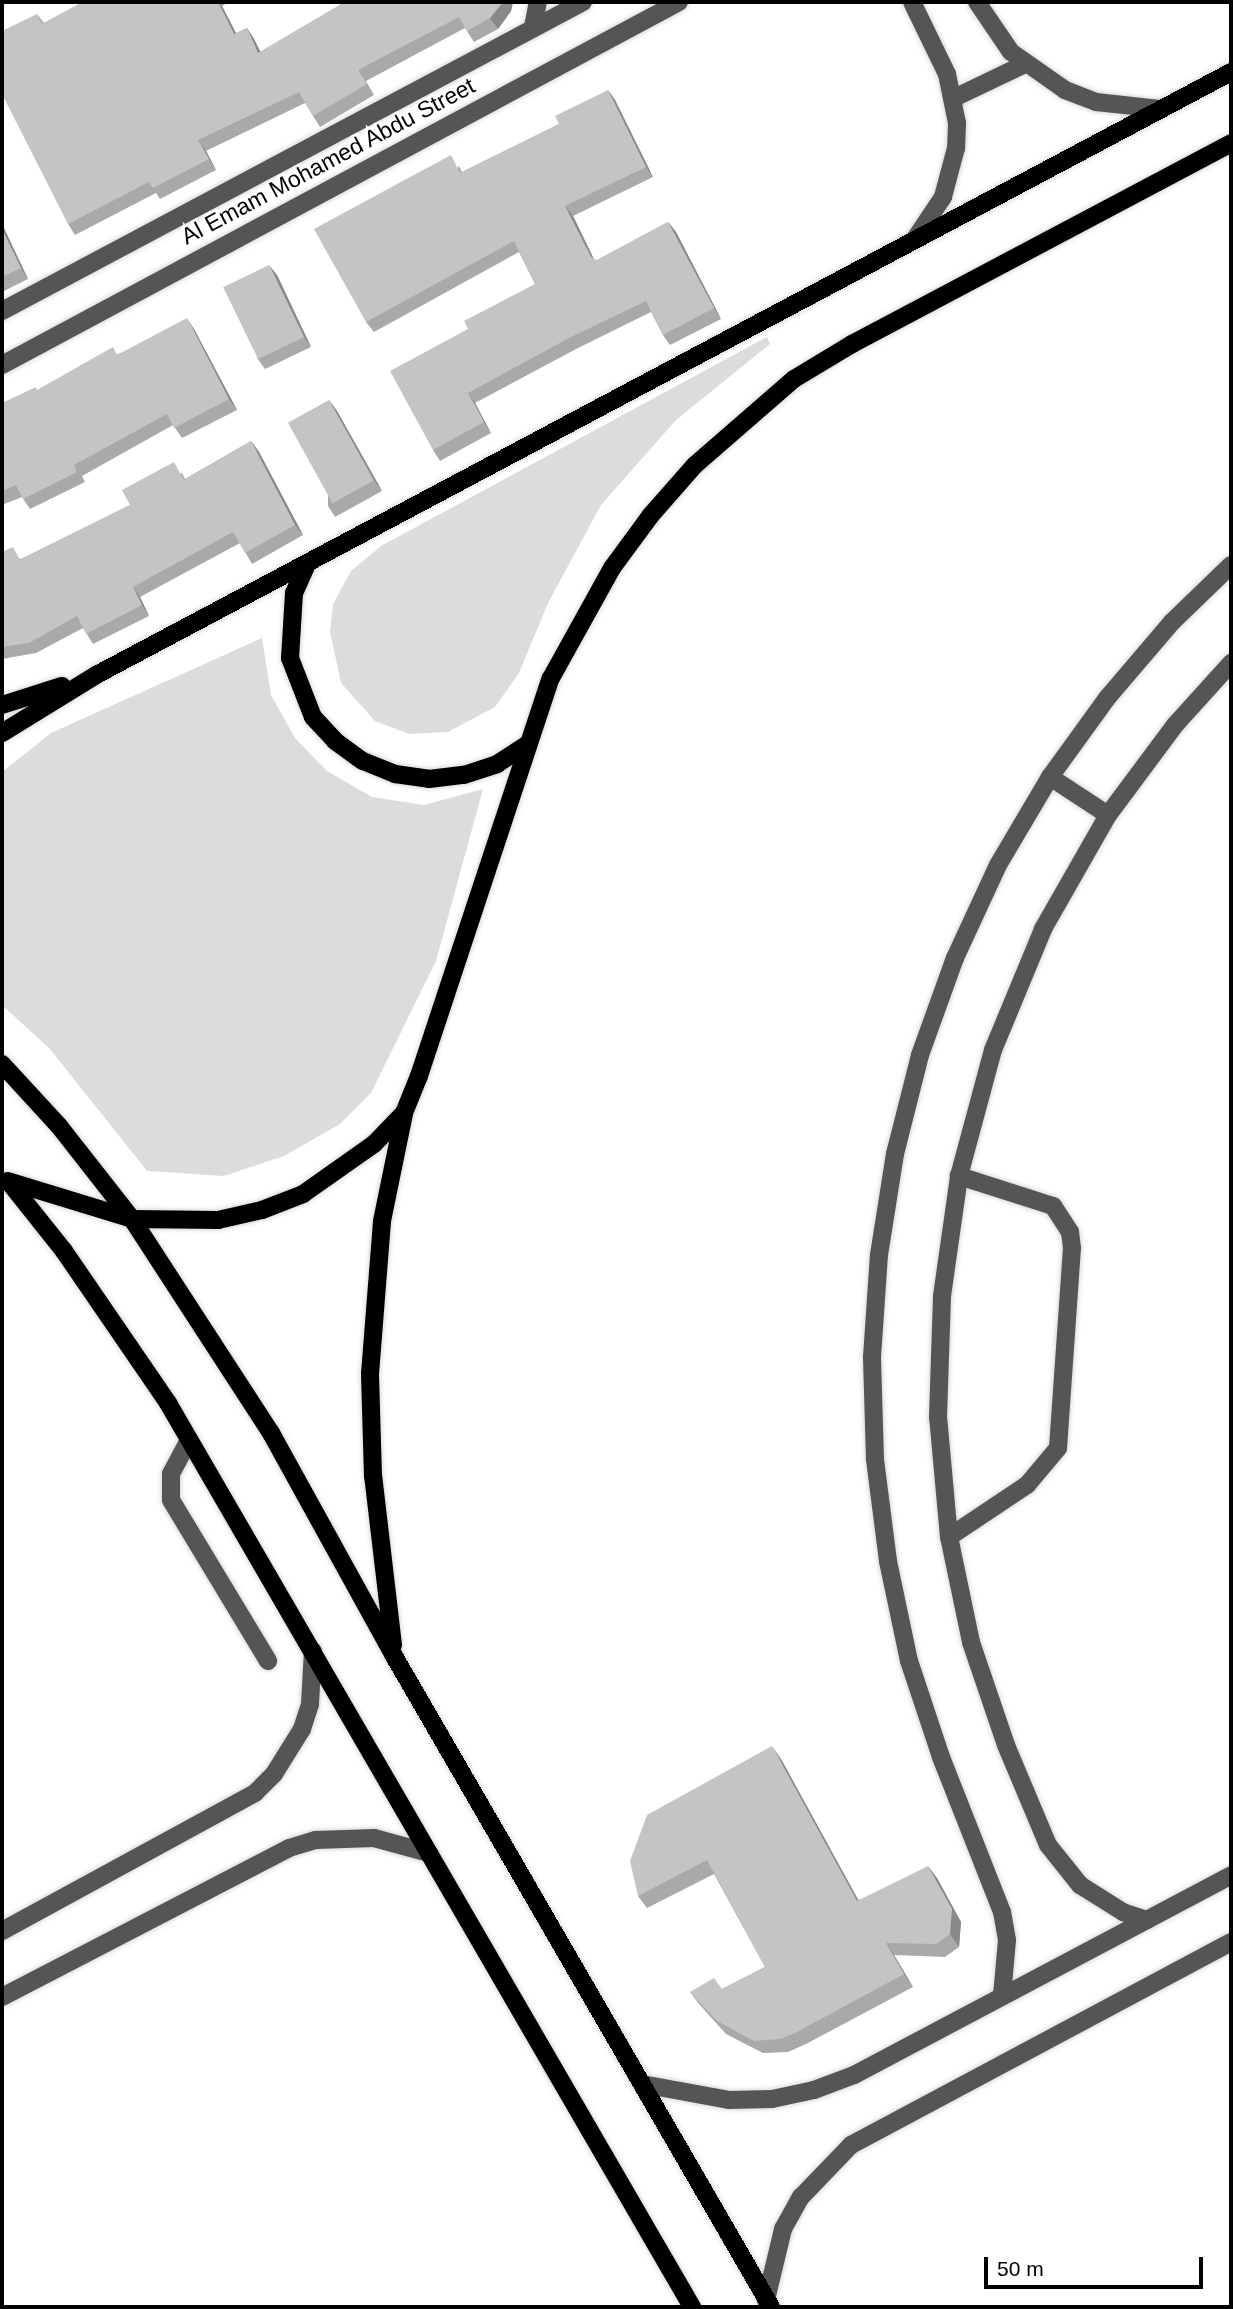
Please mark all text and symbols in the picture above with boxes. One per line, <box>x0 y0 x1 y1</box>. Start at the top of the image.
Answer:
street label: Al Emam Mohamed Abdu Street <box>176 71 480 251</box>
scale bar <box>988 2242 1207 2286</box>
text: 50 m <box>997 2257 1044 2280</box>

